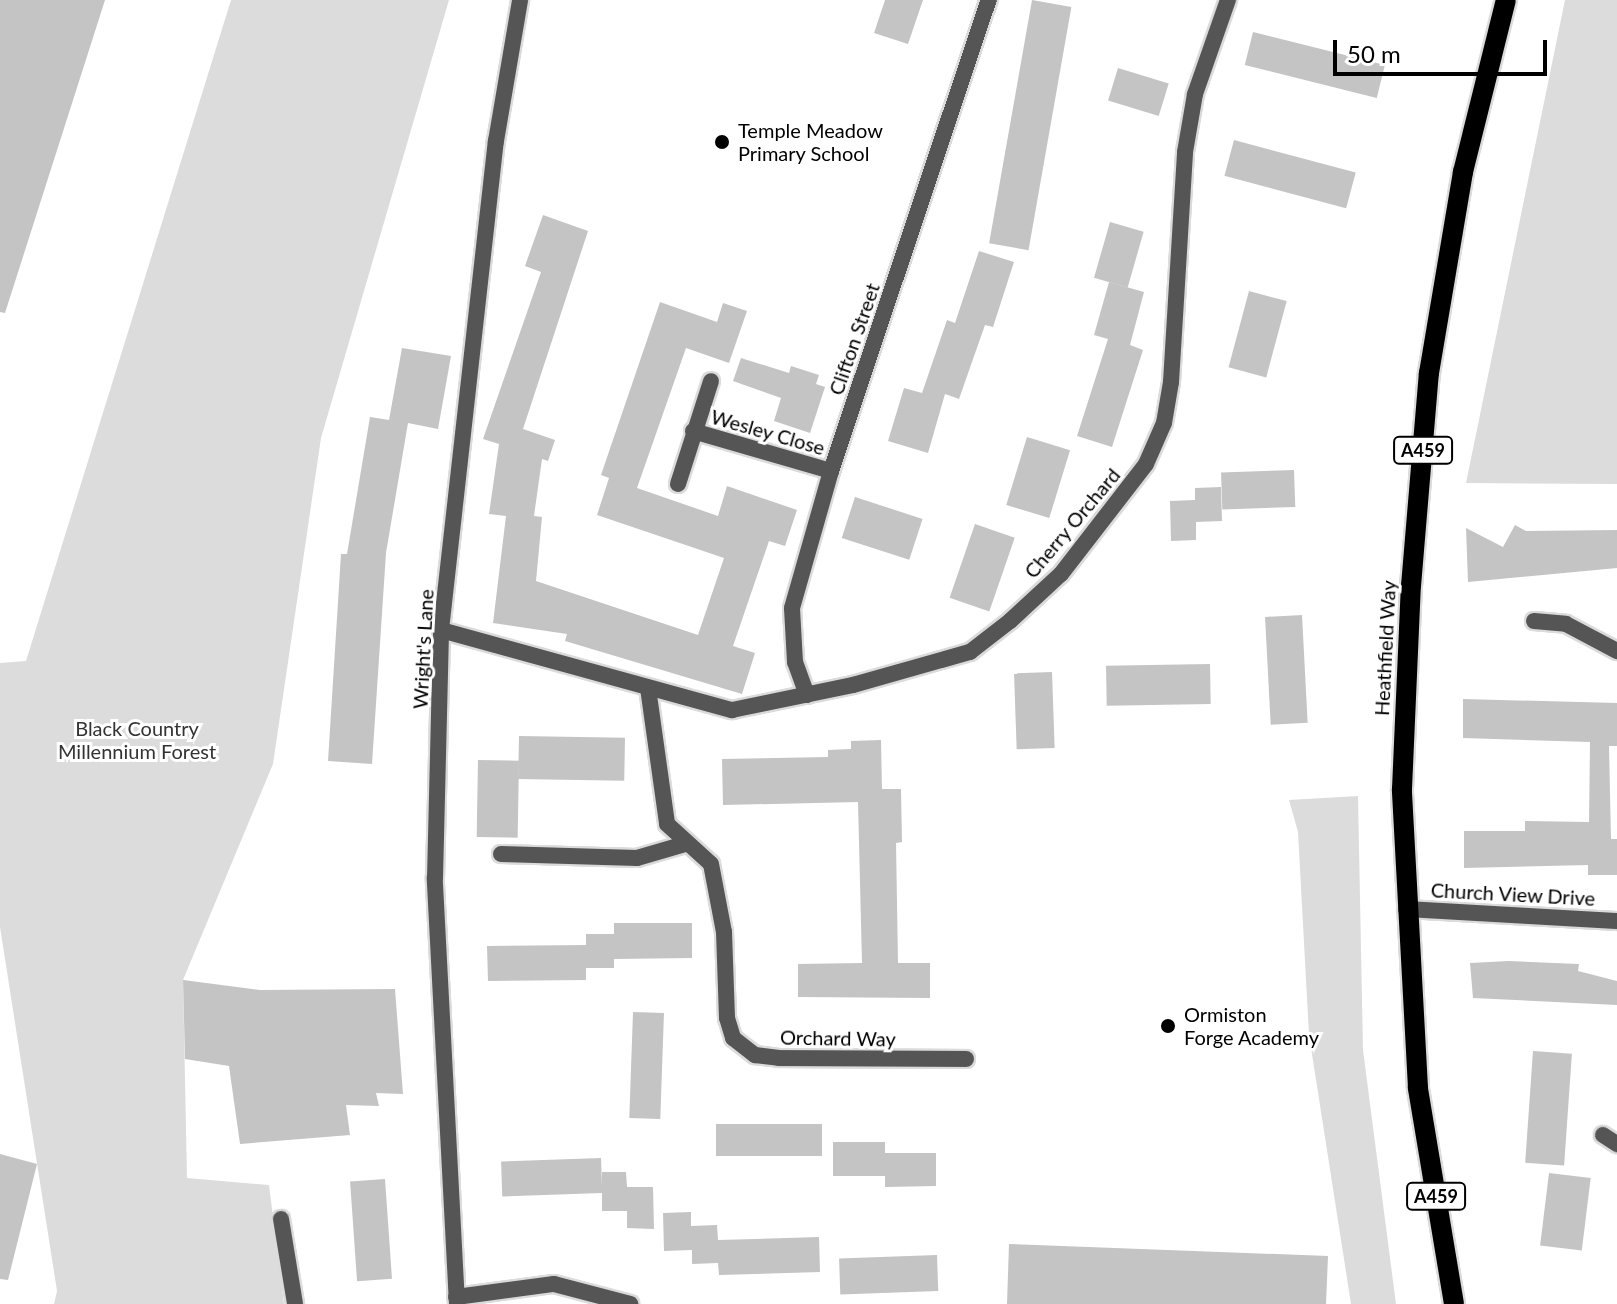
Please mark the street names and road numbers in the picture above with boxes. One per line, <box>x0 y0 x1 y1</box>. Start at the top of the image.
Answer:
street label: Clifton Street <box>824 280 884 398</box>
street label: Wesley Close <box>708 404 828 460</box>
road number: A459 <box>1393 436 1453 464</box>
street label: Cherry Orchard <box>1019 463 1125 583</box>
street label: Heathfield Way <box>1369 579 1401 717</box>
street label: Wright's Lane <box>408 588 438 710</box>
street label: Church View Drive <box>1430 878 1596 910</box>
street label: Orchard Way <box>780 1025 896 1051</box>
road number: A459 <box>1406 1182 1466 1210</box>

